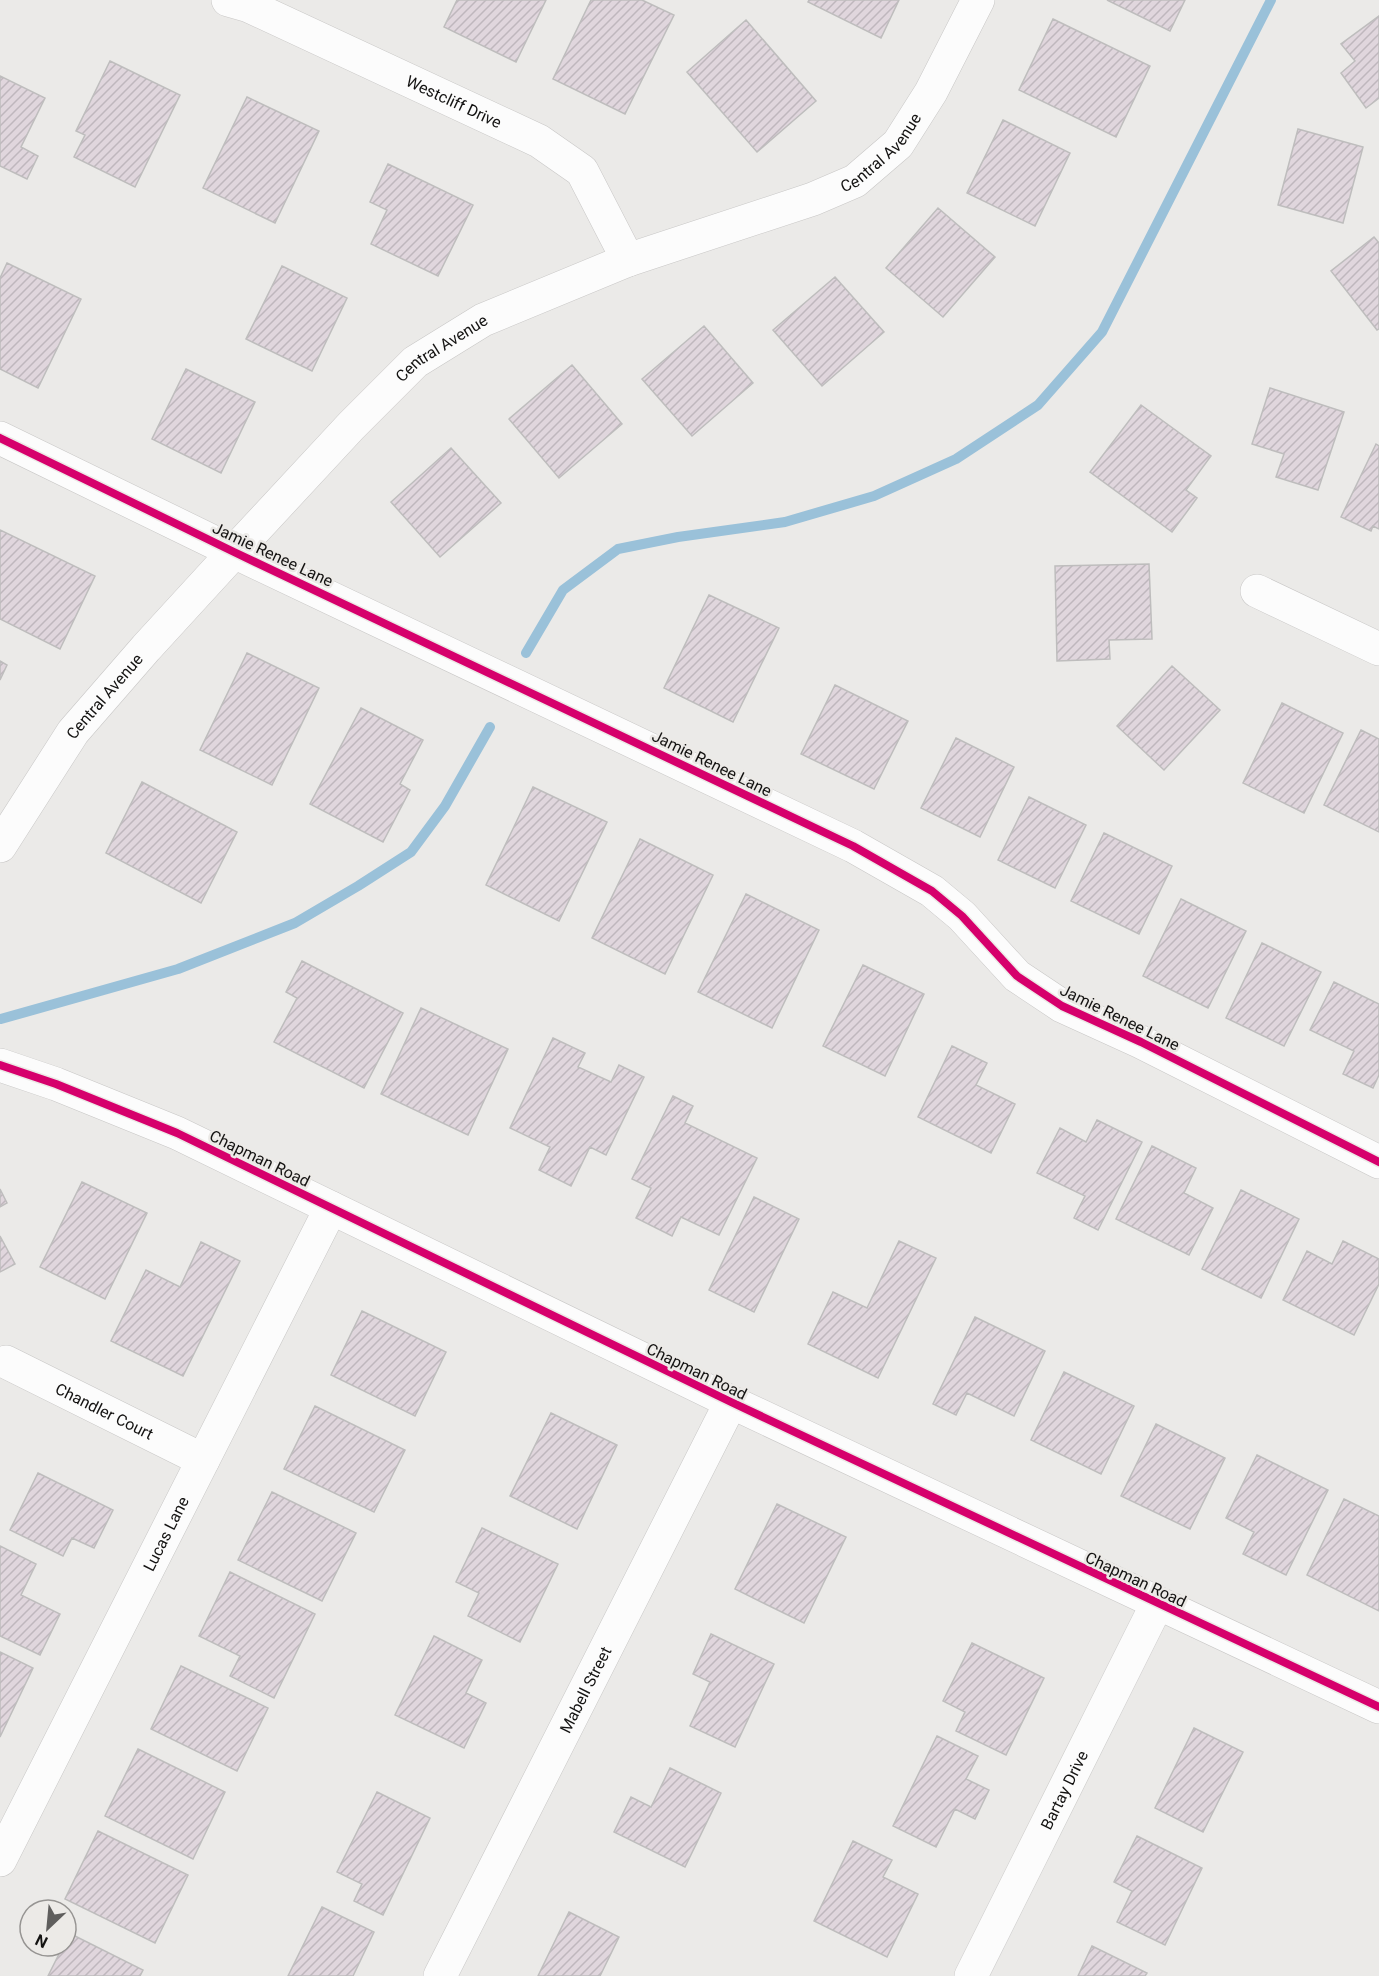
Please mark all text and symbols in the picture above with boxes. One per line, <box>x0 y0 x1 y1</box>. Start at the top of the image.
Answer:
street label: Westcliff Drive <box>403 72 505 132</box>
street label: Central Avenue <box>837 110 925 196</box>
street label: Central Avenue <box>392 311 491 386</box>
street label: Jamie Renee Lane <box>210 518 336 591</box>
street label: Central Avenue <box>62 650 147 742</box>
street label: Jamie Renee Lane <box>649 726 775 801</box>
street label: Jamie Renee Lane <box>1057 980 1183 1055</box>
street label: Chapman Road <box>207 1126 313 1191</box>
street label: Chapman Road <box>644 1339 750 1404</box>
street label: Chandler Court <box>52 1379 156 1444</box>
street label: Lucas Lane <box>139 1493 193 1574</box>
street label: Chapman Road <box>1082 1548 1189 1611</box>
street label: Mabell Street <box>556 1644 615 1736</box>
street label: Bartay Drive <box>1037 1748 1092 1833</box>
north arrow <box>18 1898 78 1958</box>
text: N <box>32 1930 51 1952</box>

